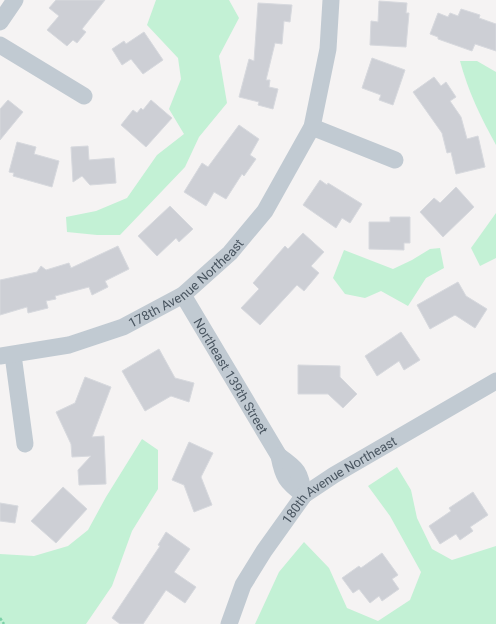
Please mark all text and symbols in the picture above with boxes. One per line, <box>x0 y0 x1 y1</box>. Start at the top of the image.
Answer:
street label: 178th Avenue Northeast <box>126 236 246 330</box>
street label: Northeast 139th Street <box>191 315 271 436</box>
street label: 180th Avenue Northeast <box>279 433 399 526</box>

